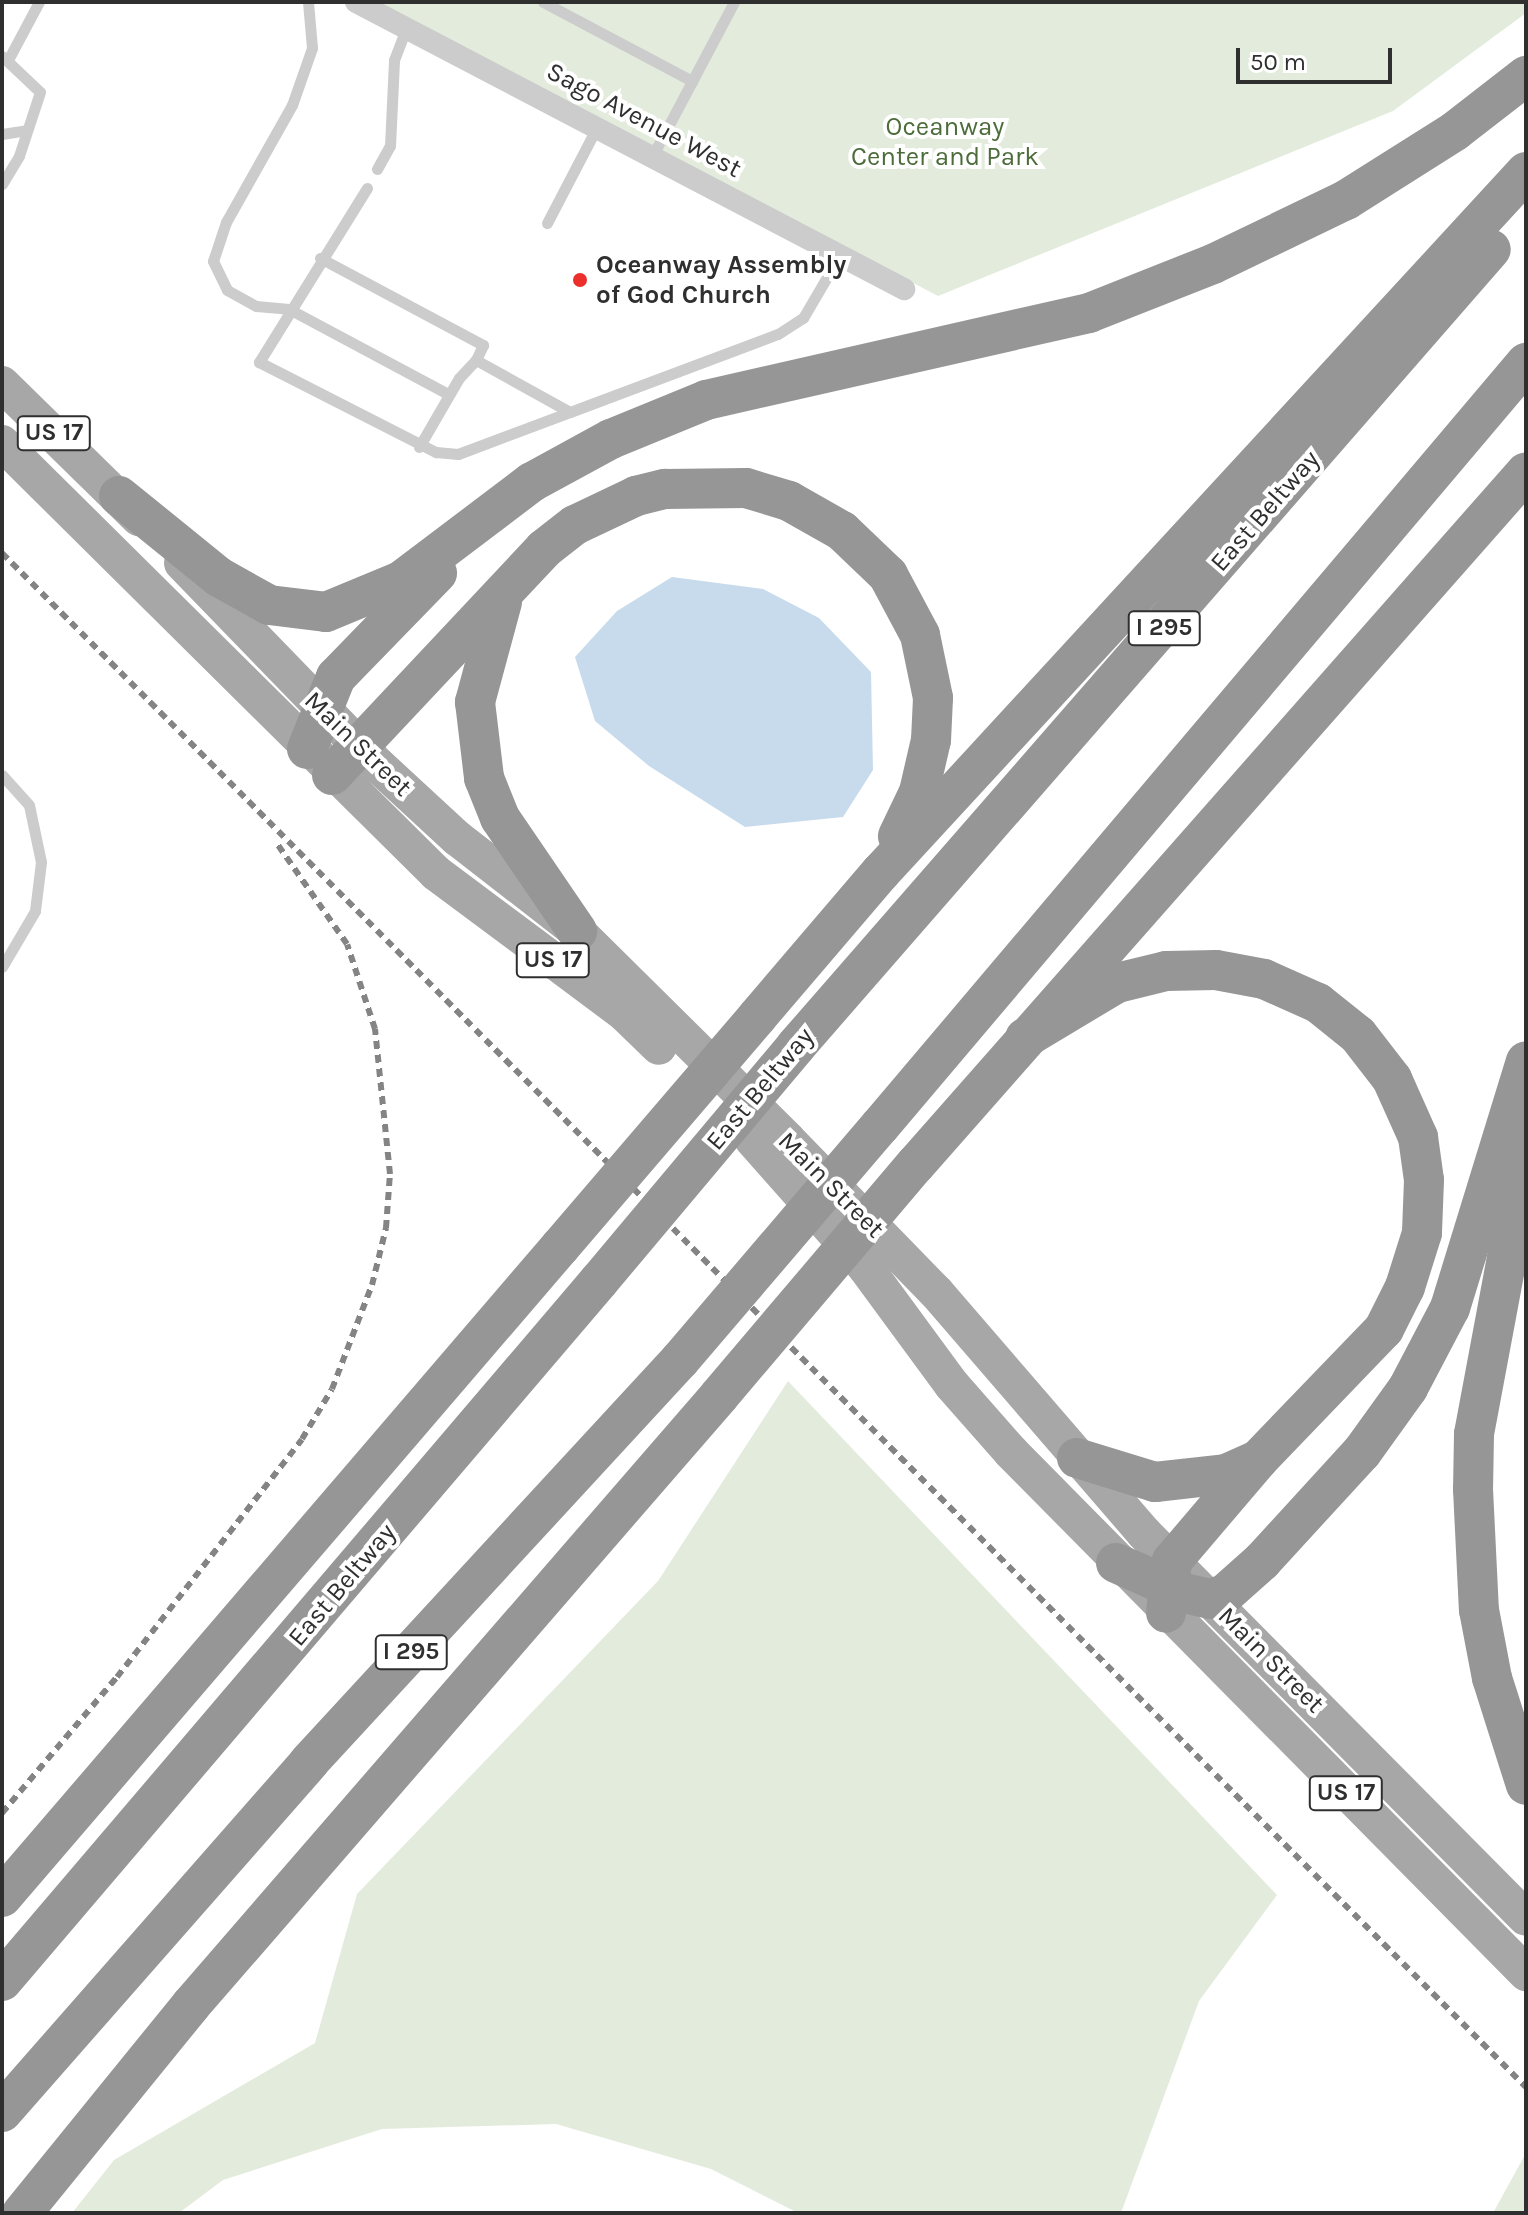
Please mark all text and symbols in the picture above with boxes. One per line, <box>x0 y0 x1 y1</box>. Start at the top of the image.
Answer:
scale bar <box>1240 32 1396 82</box>
text: 50 m <box>1250 48 1306 76</box>
street label: Sago Avenue West <box>541 56 747 184</box>
park label: Oceanway Center and Park <box>851 111 1039 172</box>
place label: Oceanway Assembly of God Church <box>596 249 846 310</box>
marker: Oceanway Assembly of God Church <box>571 271 589 289</box>
road number: US 17 <box>16 413 92 453</box>
street label: East Beltway <box>1204 444 1326 578</box>
road number: I 295 <box>1126 608 1202 648</box>
street label: Main Street <box>298 685 418 803</box>
road number: US 17 <box>515 940 591 980</box>
street label: East Beltway <box>700 1021 820 1157</box>
street label: Main Street <box>771 1125 891 1245</box>
street label: East Beltway <box>282 1517 402 1653</box>
street label: Main Street <box>1211 1600 1331 1720</box>
road number: I 295 <box>373 1632 449 1672</box>
road number: US 17 <box>1308 1773 1384 1813</box>

